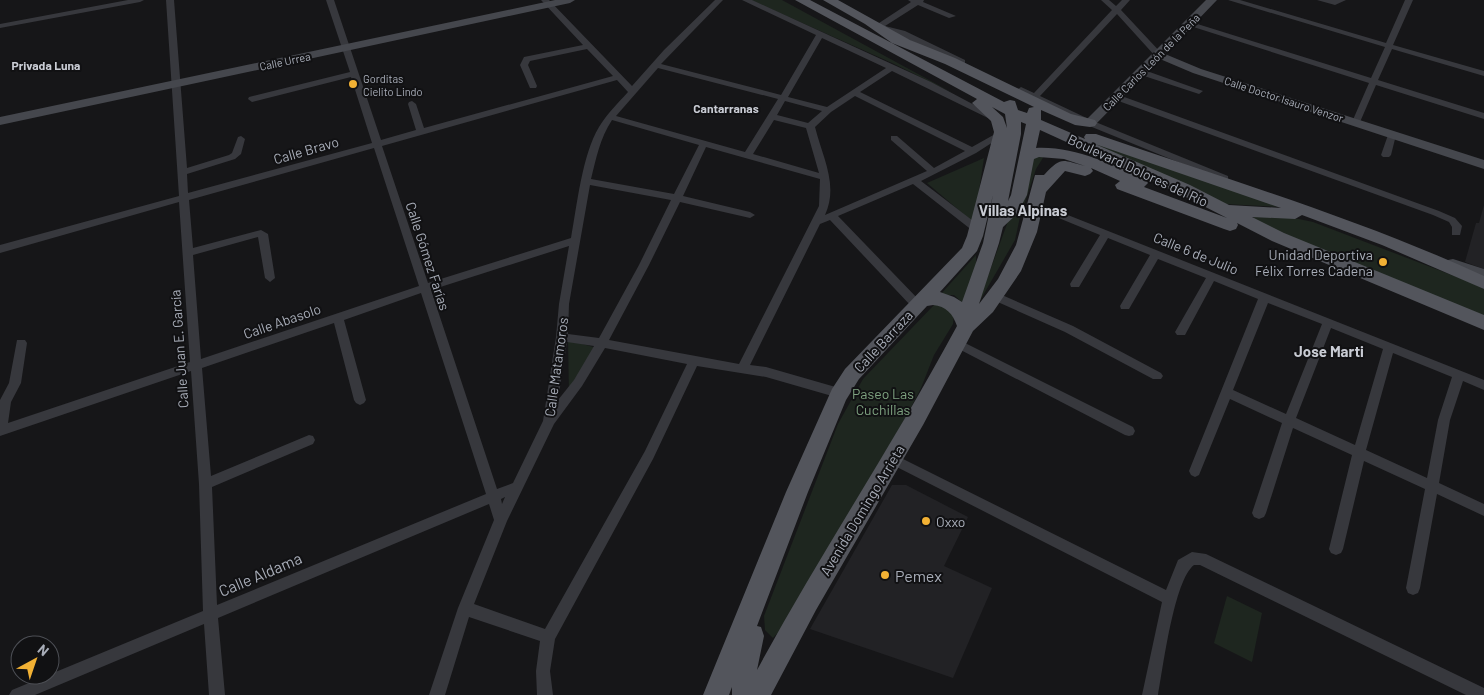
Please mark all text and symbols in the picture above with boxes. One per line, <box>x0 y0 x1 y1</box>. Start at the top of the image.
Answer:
street label: Calle Carlos León de la Peña <box>1100 11 1202 113</box>
street label: Calle Urrea <box>258 49 312 73</box>
district label: Privada Luna <box>12 58 80 72</box>
place label: Gorditas Cielito Lindo <box>363 72 423 98</box>
street label: Calle Doctor Isauro Venzor <box>1223 74 1345 124</box>
marker: Gorditas Cielito Lindo <box>347 78 359 90</box>
district label: Cantarranas <box>693 101 759 115</box>
street label: Boulevard Dolores del Río <box>1065 130 1211 210</box>
street label: Calle Bravo <box>271 133 341 167</box>
street label: Calle Gómez Farías <box>402 200 454 313</box>
district label: Villas Alpinas <box>979 201 1068 219</box>
street label: Calle 6 de Julio <box>1151 228 1241 278</box>
place label: Unidad Deportiva Félix Torres Cadena <box>1255 246 1373 279</box>
marker: Unidad Deportiva Félix Torres Cadena <box>1377 256 1389 268</box>
street label: Calle Juan E. García <box>166 289 192 409</box>
street label: Calle Abasolo <box>241 300 323 342</box>
street label: Calle Barraza <box>850 306 916 376</box>
street label: Calle Matamoros <box>541 316 571 418</box>
district label: Jose Marti <box>1294 342 1364 360</box>
park label: Paseo Las Cuchillas <box>852 385 914 418</box>
street label: Avenida Domingo Arrieta <box>816 442 908 578</box>
place label: Oxxo <box>936 513 965 530</box>
marker: Oxxo <box>920 515 932 527</box>
street label: Calle Aldama <box>216 548 304 600</box>
place label: Pemex <box>895 566 942 585</box>
marker: Pemex <box>879 569 891 581</box>
north arrow <box>10 635 60 685</box>
text: N <box>35 640 53 659</box>

